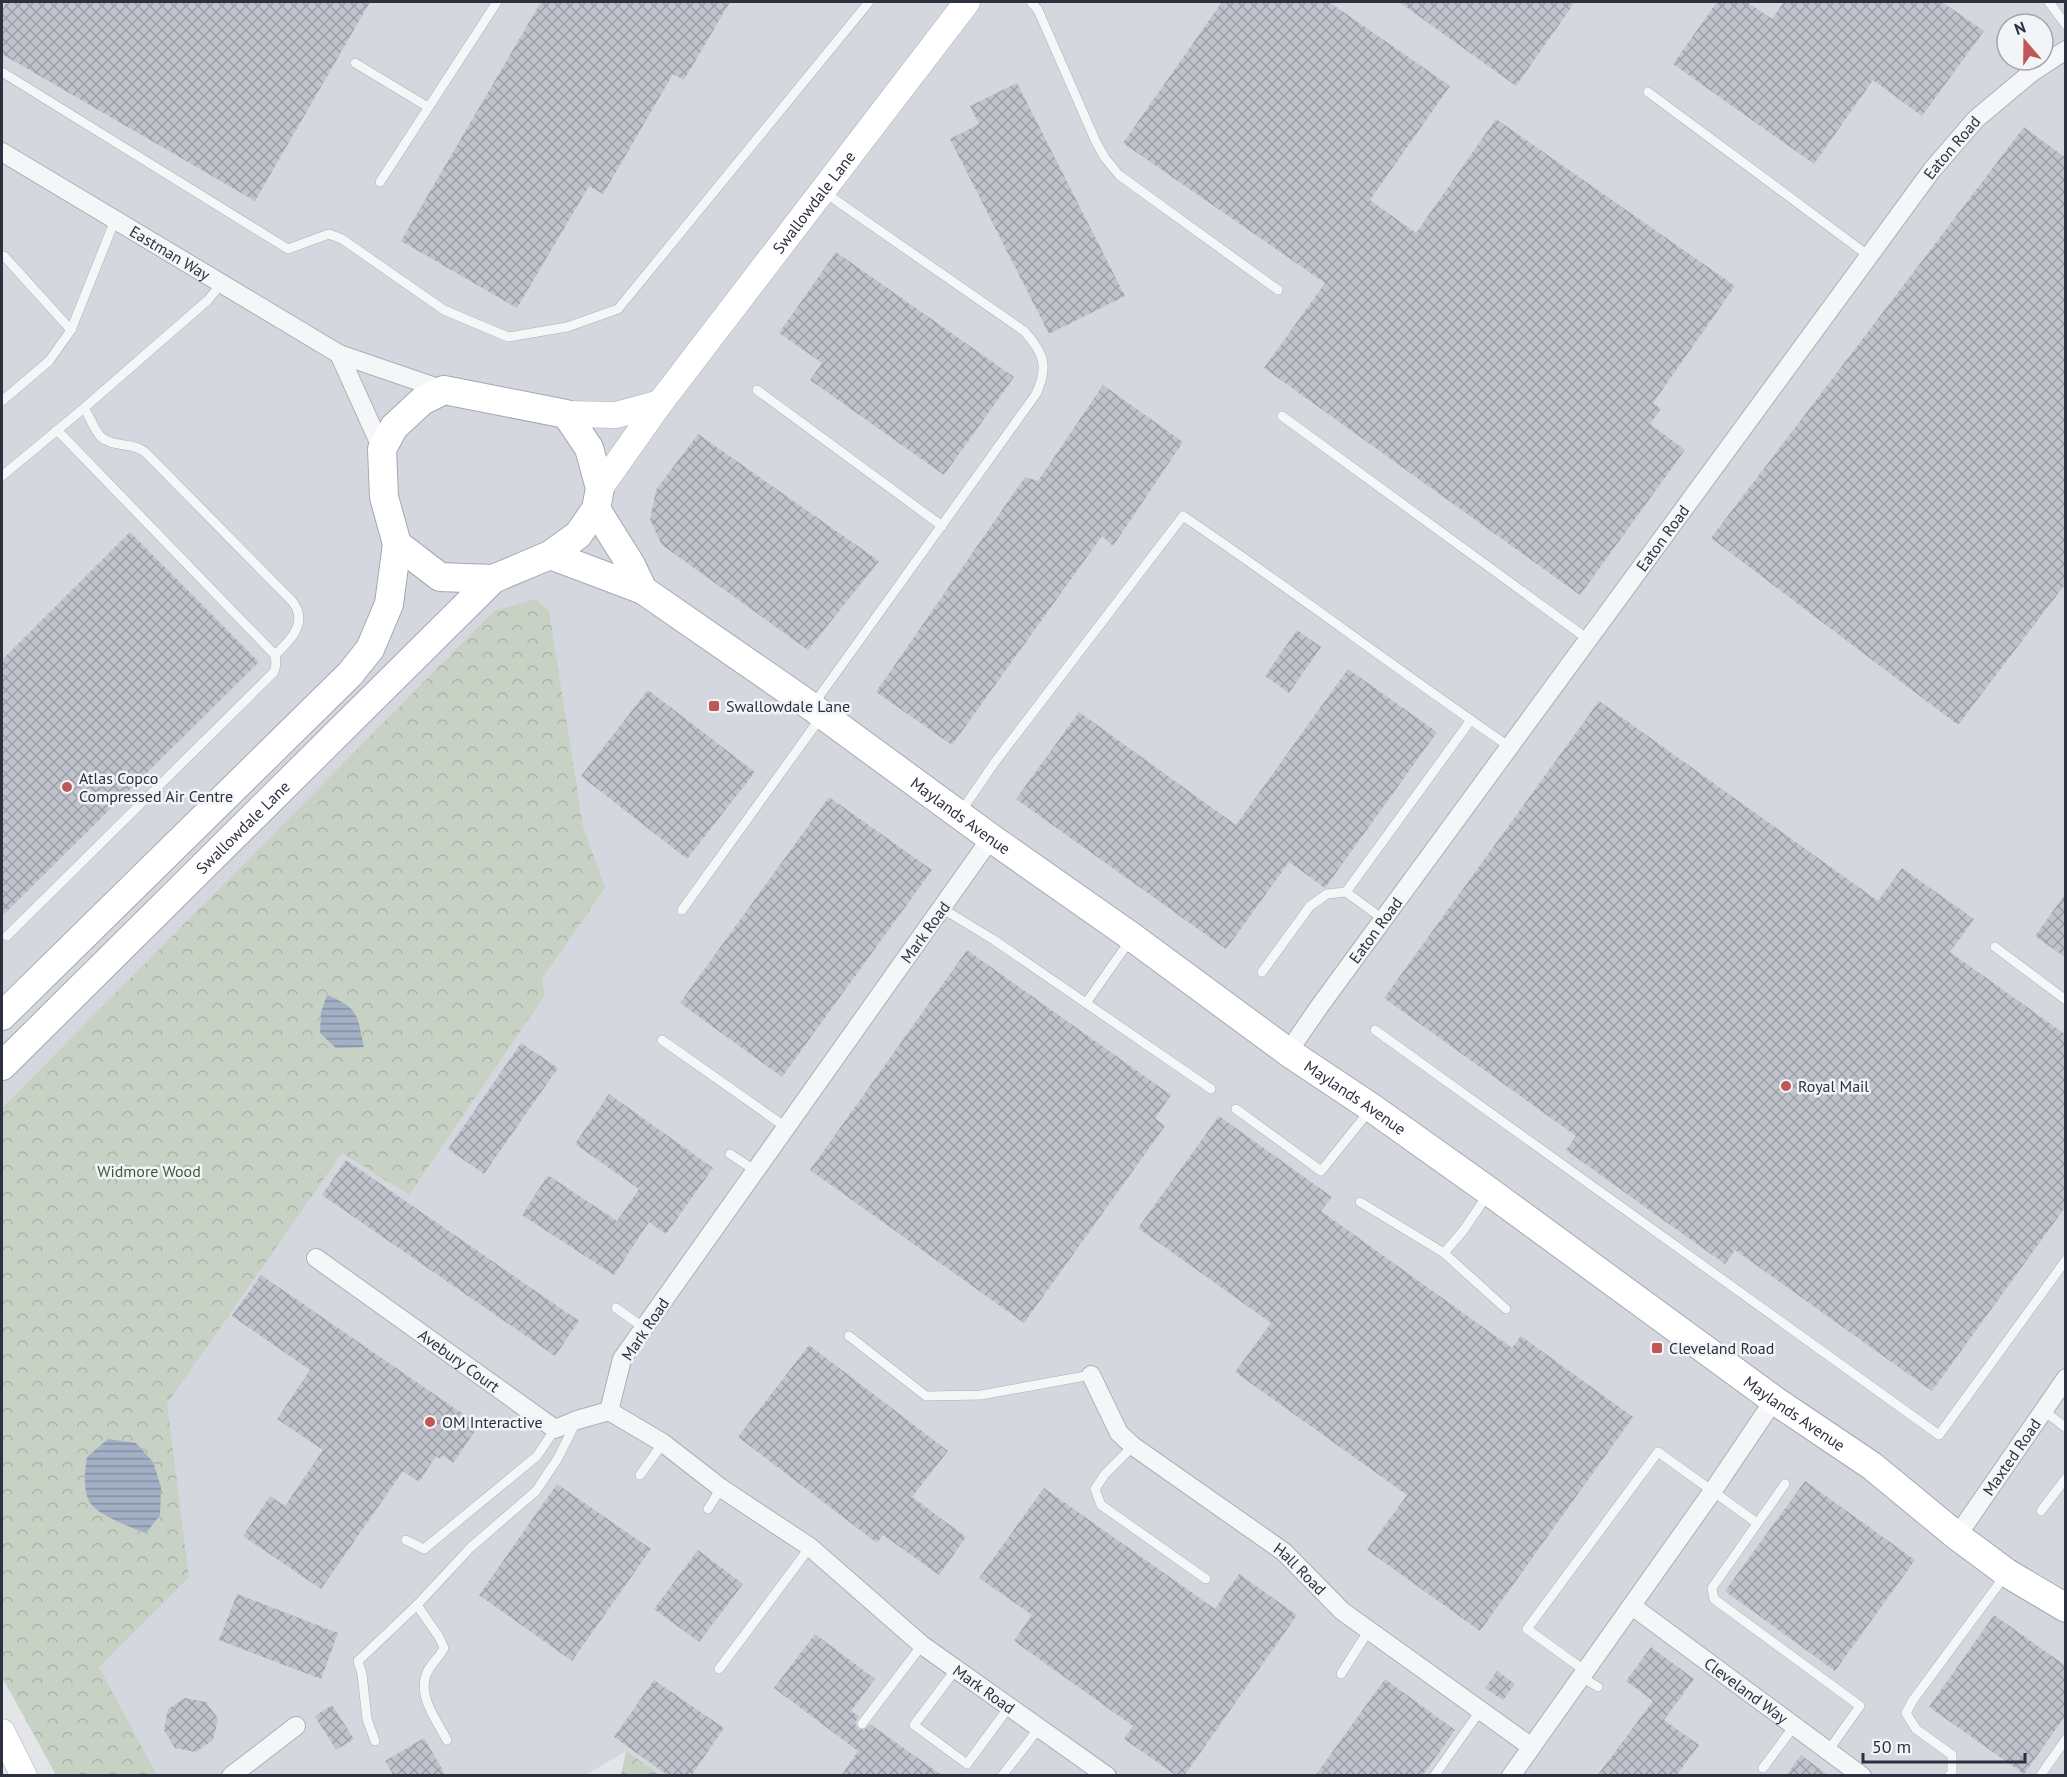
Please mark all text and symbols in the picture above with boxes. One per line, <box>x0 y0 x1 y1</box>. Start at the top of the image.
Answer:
north arrow <box>1995 12 2055 72</box>
text: N <box>2012 17 2028 39</box>
street label: Eaton Road <box>1919 112 1984 183</box>
street label: Swallowdale Lane <box>768 147 859 258</box>
street label: Eastman Way <box>126 221 214 285</box>
street label: Eaton Road <box>1632 501 1693 575</box>
place label: Swallowdale Lane <box>726 696 850 716</box>
marker: Swallowdale Lane <box>707 699 721 713</box>
place label: Atlas Copco Compressed Air Centre <box>79 768 233 806</box>
street label: Maylands Avenue <box>907 773 1014 859</box>
street label: Swallowdale Lane <box>192 776 294 878</box>
marker: Atlas Copco Compressed Air Centre <box>60 780 74 794</box>
street label: Eaton Road <box>1344 893 1406 967</box>
street label: Mark Road <box>896 897 954 967</box>
street label: Maylands Avenue <box>1301 1056 1410 1139</box>
place label: Royal Mail <box>1798 1076 1869 1096</box>
marker: Royal Mail <box>1779 1079 1793 1093</box>
park label: Widmore Wood <box>97 1161 201 1181</box>
street label: Mark Road <box>617 1294 673 1364</box>
street label: Avebury Court <box>414 1324 504 1397</box>
place label: Cleveland Road <box>1669 1338 1774 1358</box>
marker: Cleveland Road <box>1650 1341 1664 1355</box>
street label: Maylands Avenue <box>1740 1371 1849 1455</box>
place label: OM Interactive <box>442 1412 543 1432</box>
marker: OM Interactive <box>423 1415 437 1429</box>
street label: Maxted Road <box>1978 1415 2045 1499</box>
street label: Hall Road <box>1270 1538 1330 1599</box>
street label: Cleveland Way <box>1700 1653 1792 1728</box>
street label: Mark Road <box>949 1660 1019 1718</box>
scale bar <box>1863 1726 2025 1764</box>
text: 50 m <box>1872 1735 1911 1758</box>

